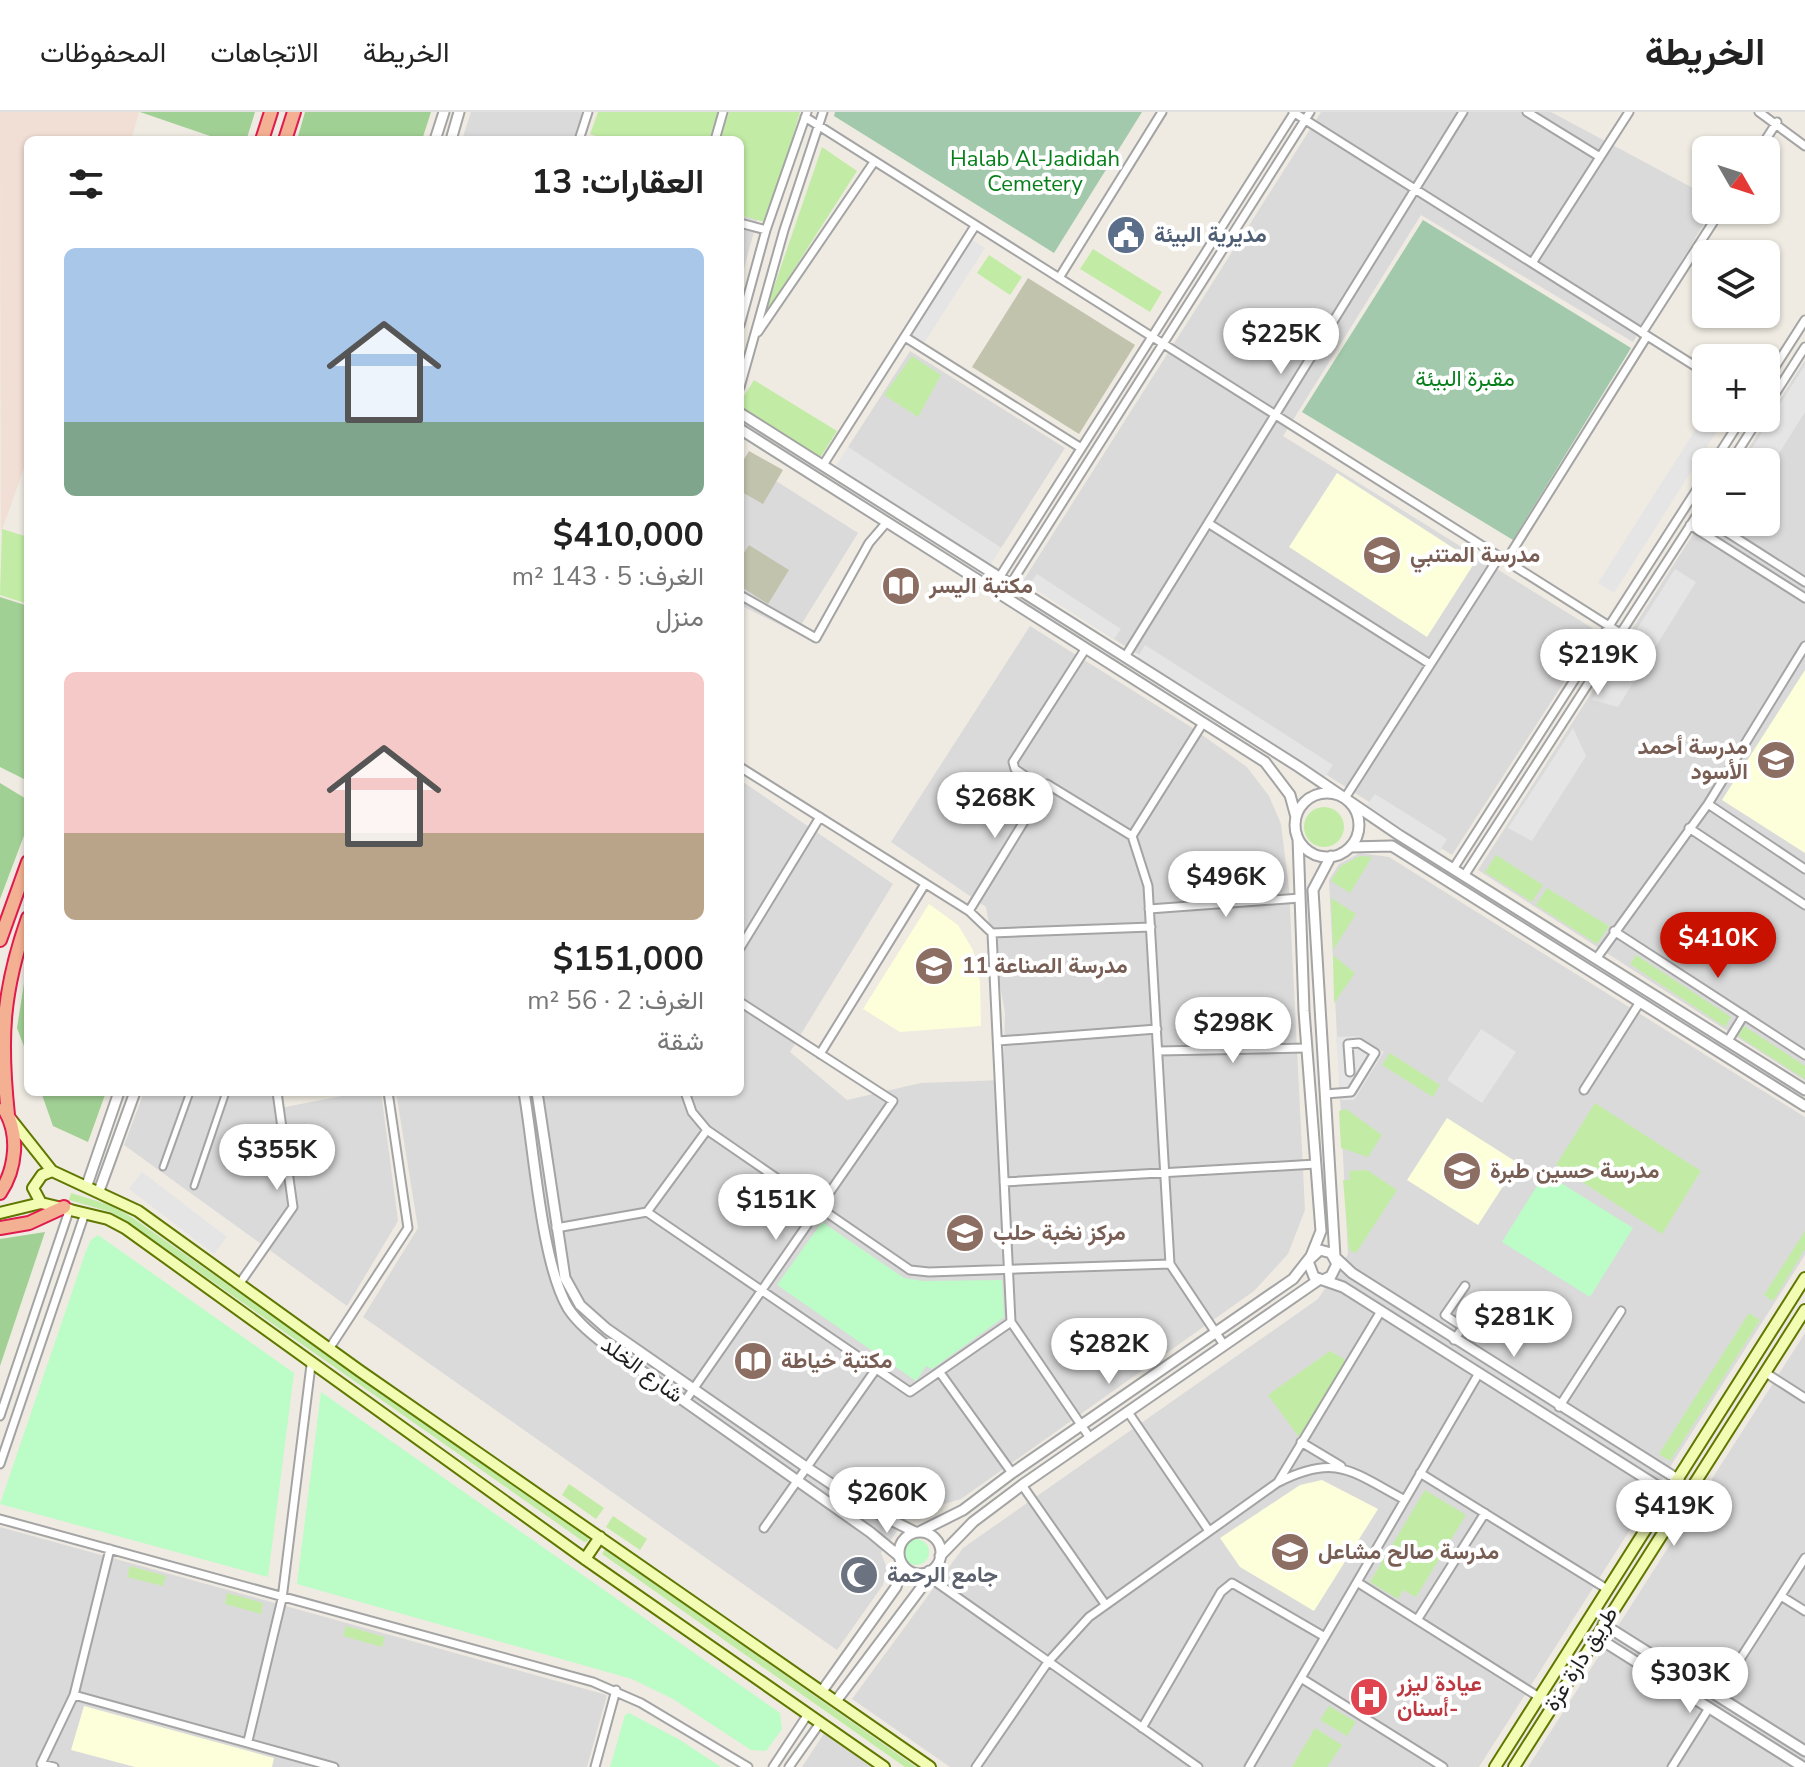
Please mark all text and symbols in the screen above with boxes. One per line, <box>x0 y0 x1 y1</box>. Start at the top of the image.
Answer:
text: الخريطة <box>1645 27 1765 78</box>
text: المحفوظات <box>40 34 166 72</box>
text: الاتجاهات <box>210 34 319 72</box>
text: الخريطة <box>363 34 449 72</box>
north arrow <box>1692 136 1780 224</box>
map controls <box>1692 136 1780 536</box>
park label: Halab Al-Jadidah Cemetery <box>950 144 1120 199</box>
text: العقارات: 13 <box>532 159 704 205</box>
icon: filters <box>64 162 108 206</box>
public building icon: مديرية البيئة <box>1105 214 1147 256</box>
place label: مديرية البيئة <box>1154 220 1267 250</box>
button: layers <box>1692 240 1780 328</box>
icon: home <box>312 300 456 444</box>
pin: $225K <box>1225 308 1337 376</box>
text: $225K <box>1241 316 1321 351</box>
button: + <box>1692 344 1780 432</box>
park label: مقبرة البيئة <box>1415 364 1515 394</box>
button: − <box>1692 448 1780 536</box>
text: $410,000 <box>553 512 704 558</box>
school or university icon: مدرسة المتنبي <box>1361 534 1403 576</box>
place label: مدرسة المتنبي <box>1410 540 1540 573</box>
text: الغرف: 5 · 143 m² <box>512 559 704 594</box>
library icon: مكتبة اليسر <box>880 565 922 607</box>
place label: مكتبة اليسر <box>928 571 1033 601</box>
text: منزل <box>655 600 704 635</box>
pin: $219K <box>1542 629 1654 697</box>
text: $219K <box>1558 637 1638 672</box>
icon: home <box>312 724 456 868</box>
place label: مدرسة أحمد الأسود <box>1637 732 1748 787</box>
school or university icon: مدرسة أحمد الأسود <box>1755 739 1797 781</box>
pin: $268K <box>939 772 1051 840</box>
text: $268K <box>955 780 1035 815</box>
pin: $496K <box>1170 851 1282 919</box>
text: $496K <box>1186 859 1266 894</box>
pin: $410K <box>1662 912 1774 980</box>
text: $410K <box>1678 920 1758 955</box>
text: $151,000 <box>553 936 704 982</box>
school or university icon: مدرسة الصناعة 11 <box>913 945 955 987</box>
place label: مدرسة الصناعة 11 <box>962 951 1128 981</box>
text: الغرف: 2 · 56 m² <box>527 983 704 1018</box>
pin: $298K <box>1177 997 1289 1065</box>
text: $298K <box>1193 1005 1273 1040</box>
text: شقة <box>657 1024 704 1059</box>
pin: $355K <box>221 1124 333 1192</box>
text: $355K <box>237 1132 317 1167</box>
school or university icon: مدرسة حسين طبرة <box>1441 1150 1483 1192</box>
place label: مدرسة حسين طبرة <box>1490 1156 1660 1186</box>
pin: $151K <box>720 1174 832 1242</box>
text: $151K <box>736 1182 816 1217</box>
school or university icon: مركز نخبة حلب <box>944 1212 986 1254</box>
place label: مركز نخبة حلب <box>993 1218 1126 1248</box>
pin: $281K <box>1458 1291 1570 1359</box>
text: $281K <box>1474 1299 1554 1334</box>
pin: $282K <box>1053 1318 1165 1386</box>
text: $282K <box>1069 1326 1149 1361</box>
street label: شارع الخلد <box>595 1330 689 1410</box>
library icon: مكتبة خياطة <box>732 1340 774 1382</box>
place label: مكتبة خياطة <box>781 1346 893 1376</box>
pin: $260K <box>831 1467 943 1535</box>
text: $260K <box>847 1475 927 1510</box>
pin: $419K <box>1618 1480 1730 1548</box>
text: $419K <box>1634 1488 1714 1523</box>
school or university icon: مدرسة صالح مشاعل <box>1269 1531 1311 1573</box>
place label: مدرسة صالح مشاعل <box>1318 1537 1499 1567</box>
mosque icon: جامع الرحمة <box>838 1554 880 1596</box>
place label: جامع الرحمة <box>887 1560 998 1590</box>
street label: طريق دارة عزة <box>1537 1601 1625 1717</box>
pin: $303K <box>1634 1647 1746 1715</box>
text: $303K <box>1650 1655 1730 1690</box>
place label: عيادة ليزر أسنان- <box>1396 1669 1482 1724</box>
hospital icon: عيادة ليزر أسنان- <box>1348 1676 1390 1718</box>

